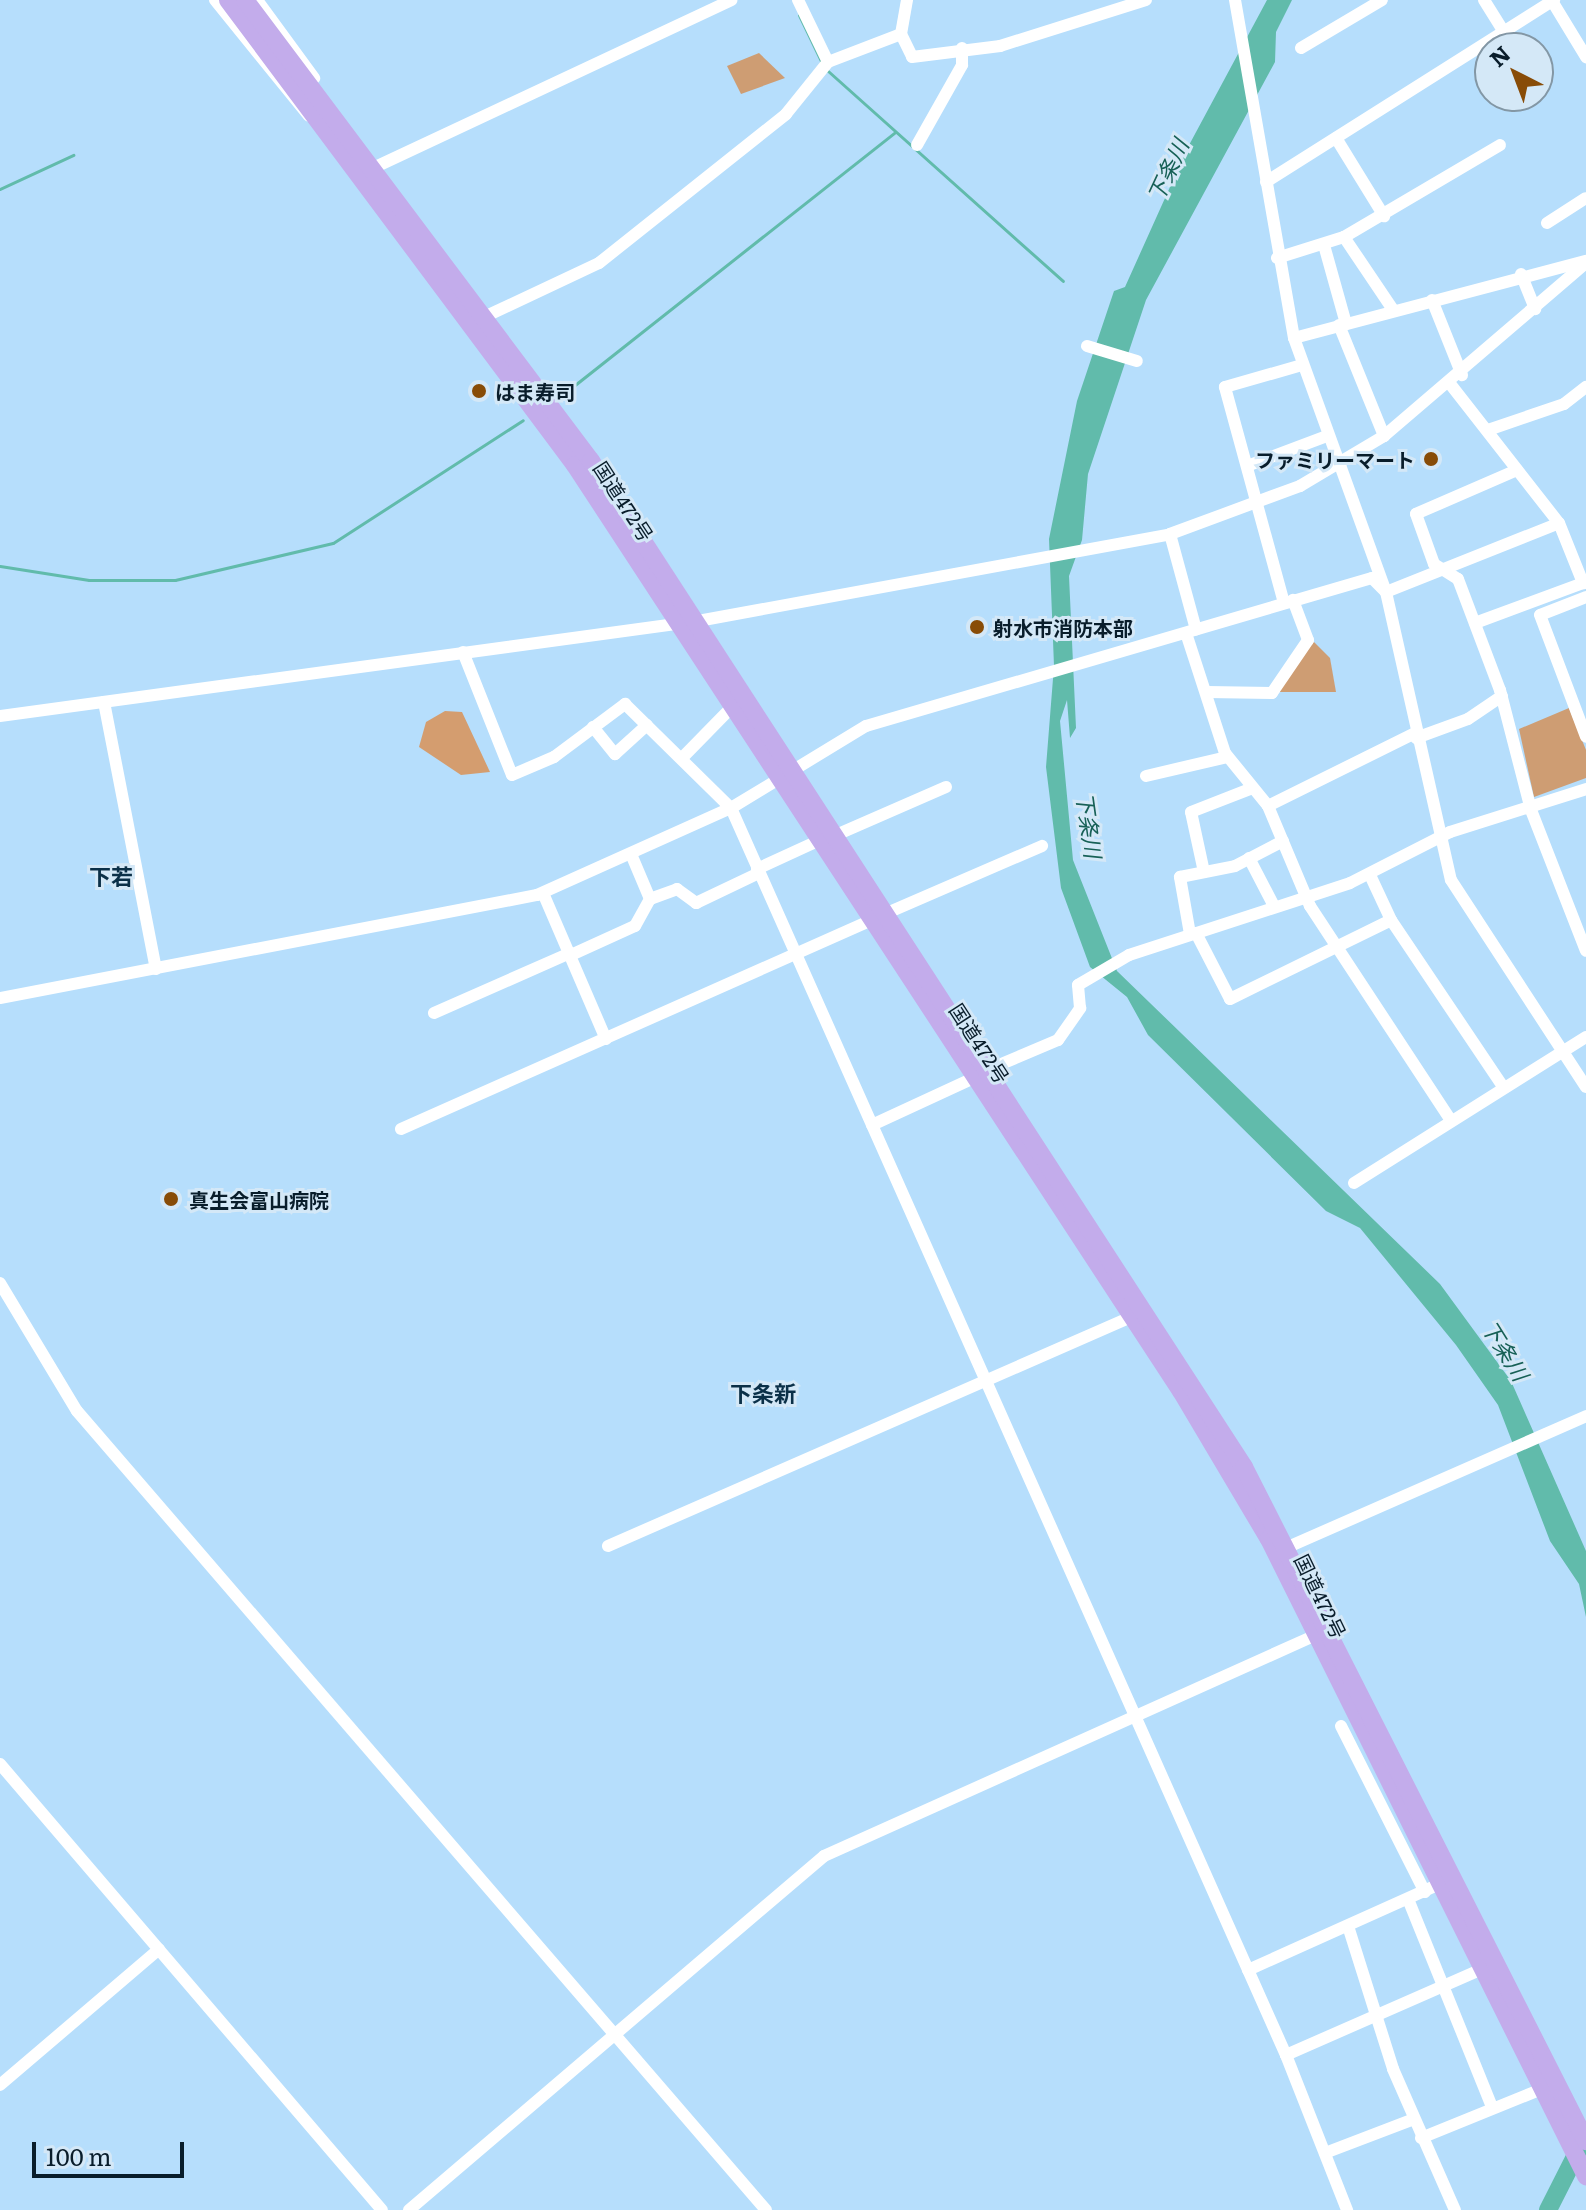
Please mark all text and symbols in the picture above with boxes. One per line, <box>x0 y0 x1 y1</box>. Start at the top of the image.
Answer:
north arrow <box>1474 32 1554 112</box>
text: N <box>1481 37 1517 74</box>
water label: 下条川 <box>1141 135 1193 205</box>
place label: はま寿司 <box>495 379 575 403</box>
marker: はま寿司 <box>470 382 488 400</box>
place label: ファミリーマート <box>1255 447 1415 471</box>
marker: ファミリーマート <box>1422 450 1440 468</box>
street label: 国道472号 <box>589 456 659 546</box>
place label: 射水市消防本部 <box>993 615 1133 639</box>
marker: 射水市消防本部 <box>968 618 986 636</box>
water label: 下条川 <box>1072 790 1108 860</box>
district label: 下若 <box>89 863 133 889</box>
street label: 国道472号 <box>945 998 1015 1088</box>
place label: 真生会富山病院 <box>189 1187 329 1211</box>
marker: 真生会富山病院 <box>160 1188 182 1210</box>
water label: 下条川 <box>1477 1315 1535 1385</box>
district label: 下条新 <box>730 1380 796 1406</box>
street label: 国道472号 <box>1290 1550 1352 1642</box>
scale bar <box>36 2126 188 2176</box>
text: 100 m <box>46 2138 112 2173</box>

